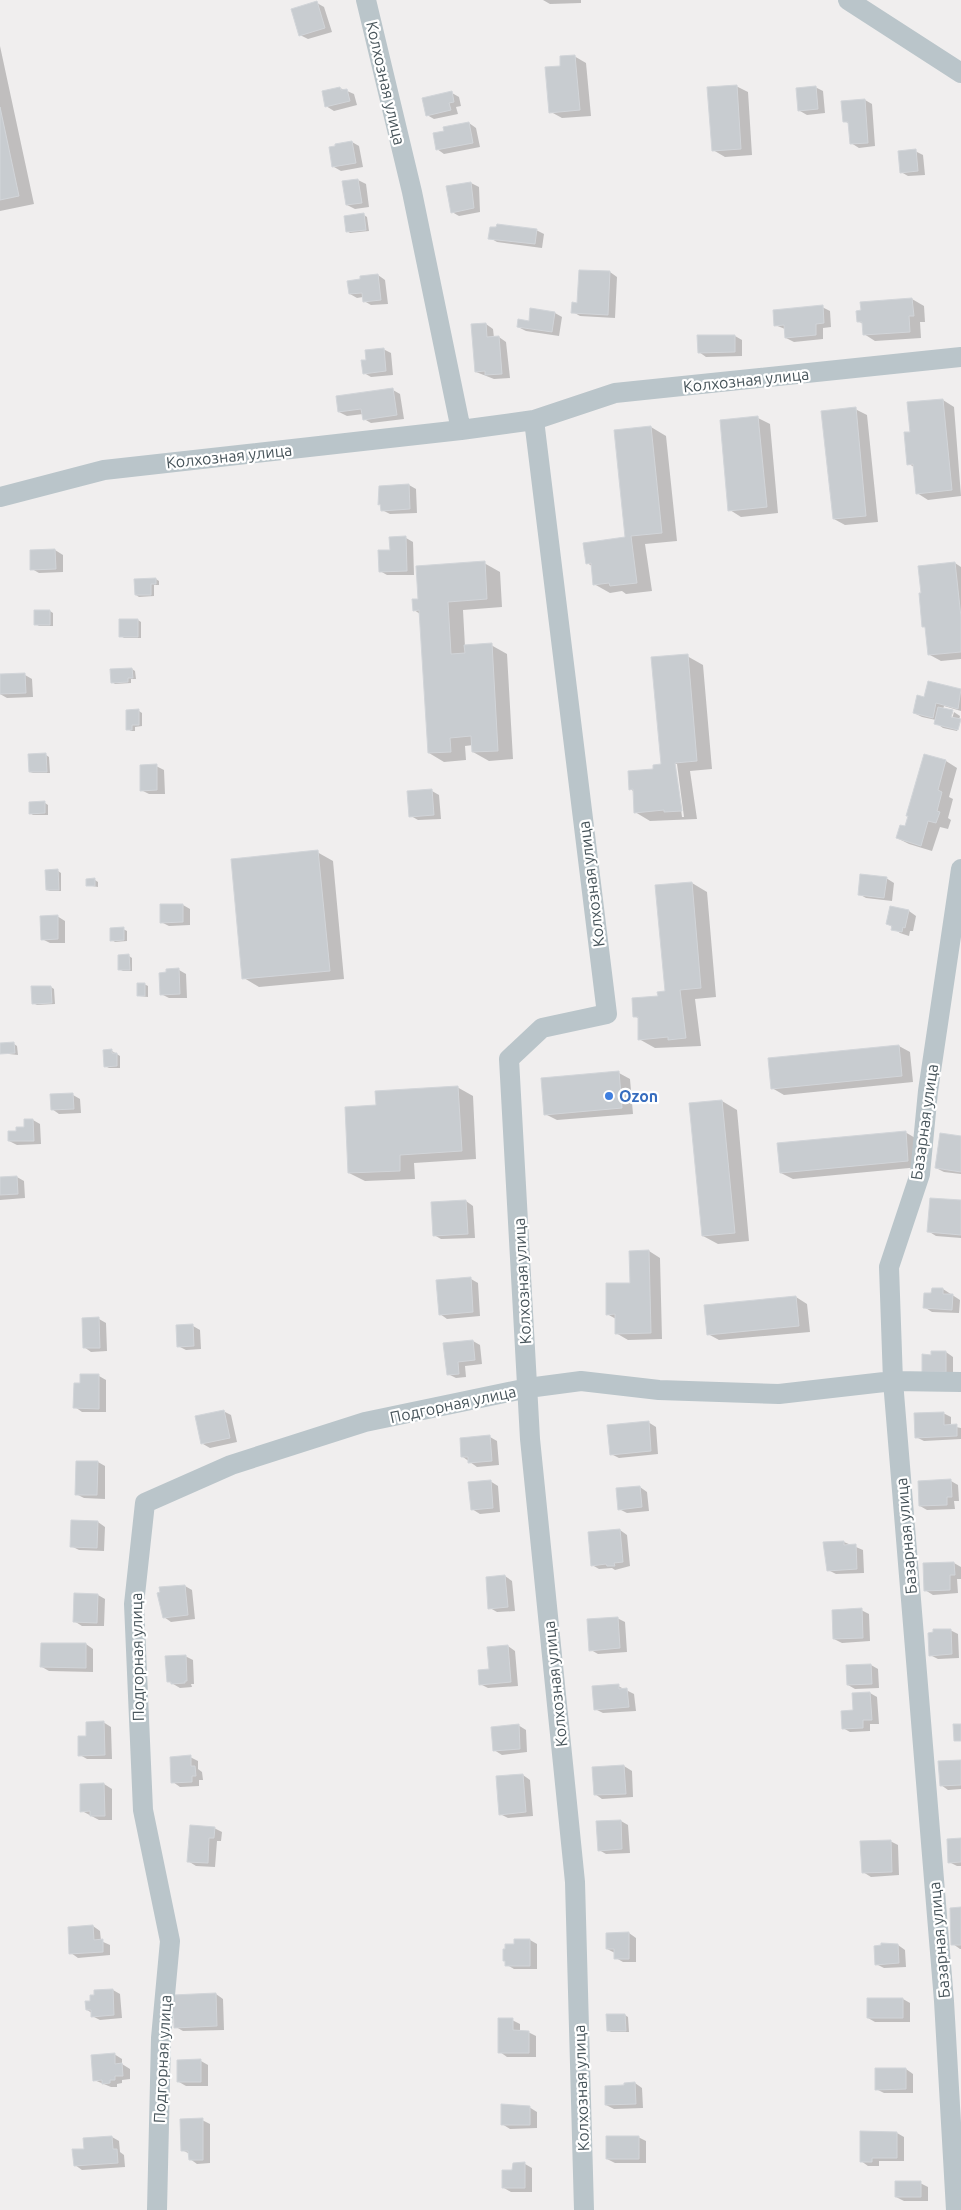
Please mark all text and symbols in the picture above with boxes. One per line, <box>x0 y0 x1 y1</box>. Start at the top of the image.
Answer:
street label: Колхозная улица <box>363 19 409 147</box>
street label: Колхозная улица <box>682 364 810 396</box>
street label: Колхозная улица <box>165 440 293 472</box>
street label: Колхозная улица <box>574 820 608 948</box>
street label: Базарная улица <box>907 1063 941 1181</box>
place label: Ozon <box>619 1087 658 1105</box>
marker: Ozon <box>603 1090 615 1102</box>
street label: Колхозная улица <box>510 1217 534 1345</box>
street label: Подгорная улица <box>388 1382 518 1426</box>
street label: Базарная улица <box>892 1477 920 1595</box>
street label: Подгорная улица <box>127 1593 147 1721</box>
street label: Колхозная улица <box>539 1620 571 1748</box>
street label: Базарная улица <box>925 1881 953 1999</box>
street label: Подгорная улица <box>150 1994 174 2124</box>
street label: Колхозная улица <box>570 2024 592 2152</box>

